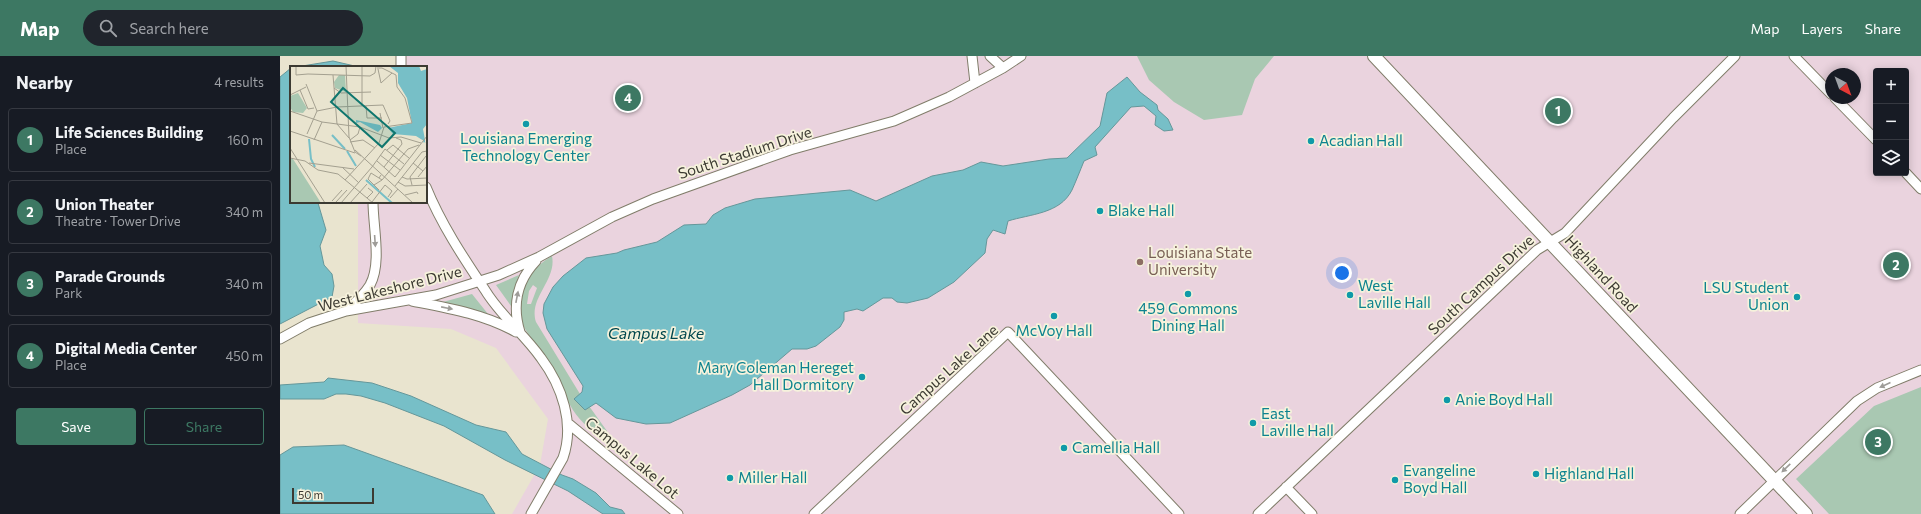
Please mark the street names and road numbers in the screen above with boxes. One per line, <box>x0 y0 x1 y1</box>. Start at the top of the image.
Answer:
street label: South Stadium Drive <box>676 122 814 182</box>
street label: South Campus Drive <box>1424 231 1537 338</box>
street label: Highland Road <box>1562 231 1642 316</box>
street label: West Lakeshore Drive <box>316 261 463 315</box>
street label: Campus Lake Lane <box>895 320 1001 418</box>
street label: Campus Lake Lot <box>582 413 683 502</box>

